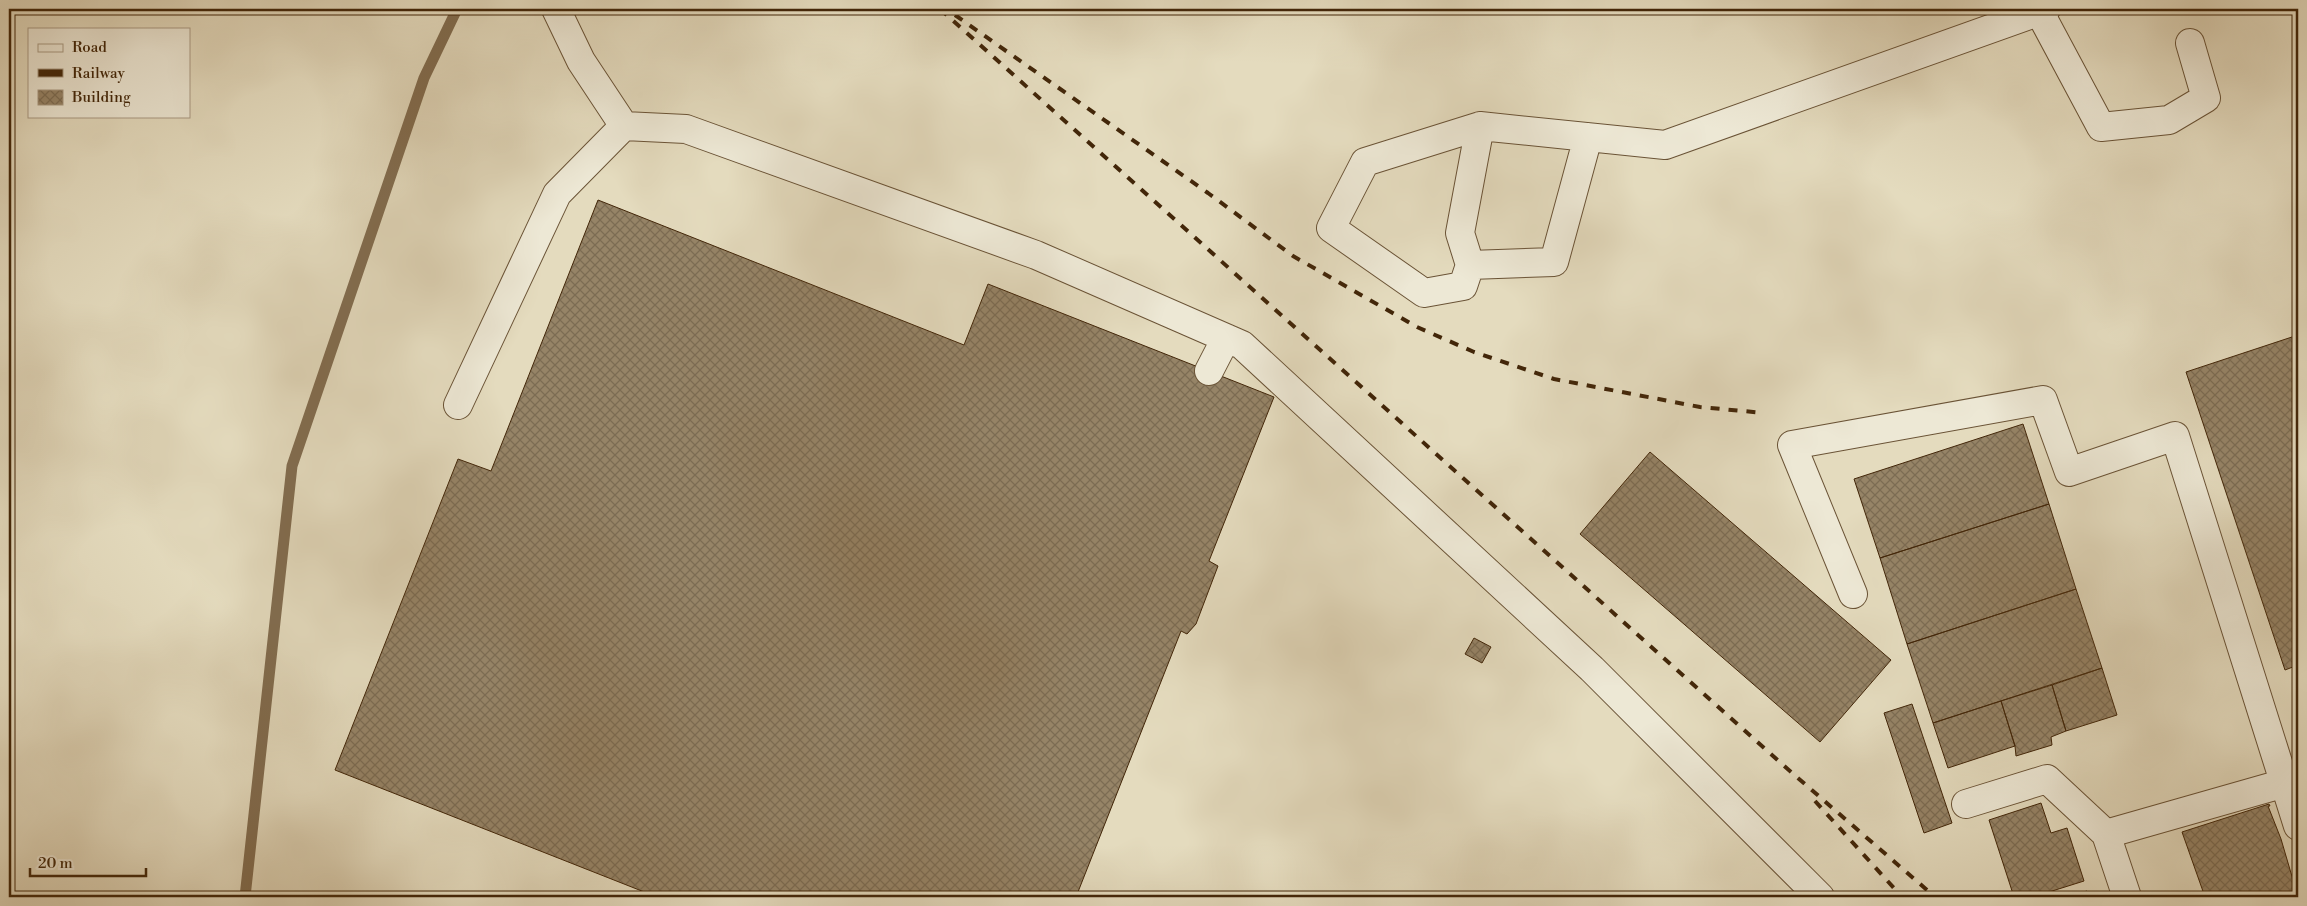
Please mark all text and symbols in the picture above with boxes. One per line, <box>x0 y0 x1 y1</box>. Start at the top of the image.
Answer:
legend <box>28 28 190 118</box>
text: Road <box>72 38 107 57</box>
text: Railway <box>72 64 126 83</box>
text: Building <box>71 88 131 107</box>
scale bar <box>30 846 146 878</box>
text: 20 m <box>38 854 73 873</box>

